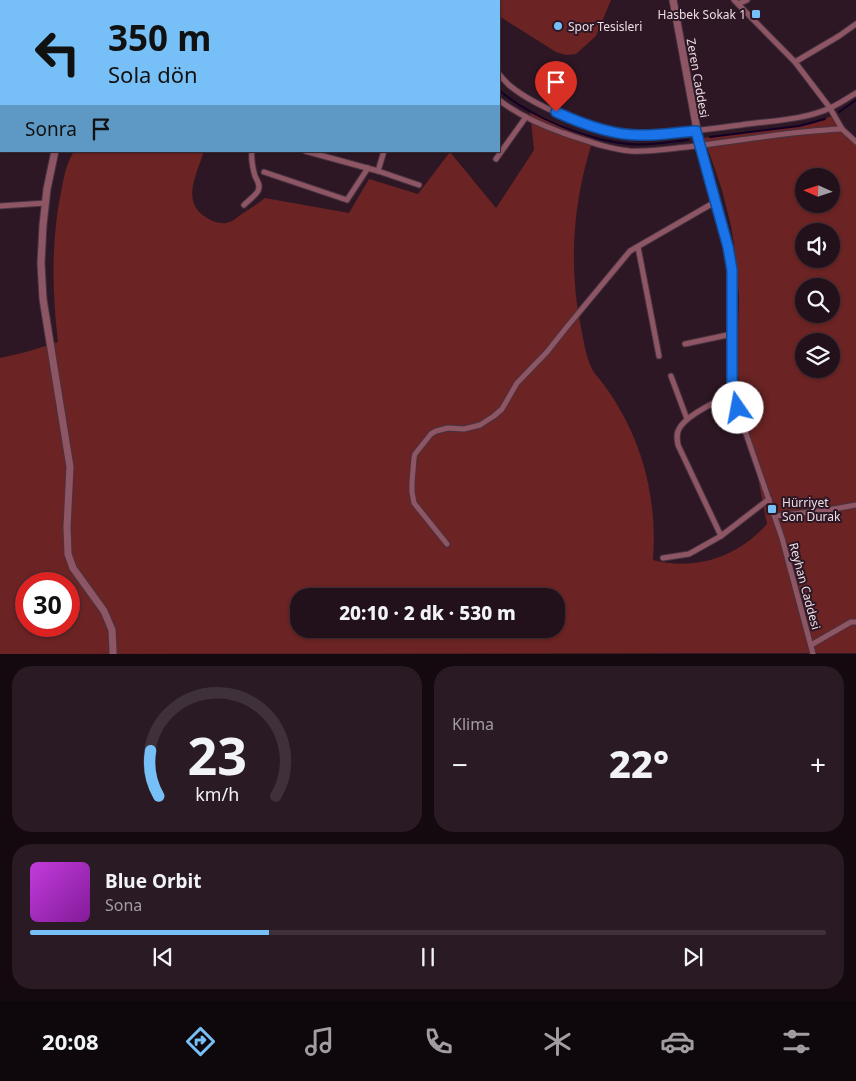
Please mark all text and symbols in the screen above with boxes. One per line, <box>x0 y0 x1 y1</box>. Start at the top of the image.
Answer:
place label: Hasbek Sokak 1 <box>658 6 746 23</box>
marker: Hasbek Sokak 1 <box>750 8 762 20</box>
text: 350 m <box>108 14 211 61</box>
place label: Spor Tesisleri <box>568 18 642 35</box>
icon: left <box>25 20 90 85</box>
marker: Spor Tesisleri <box>552 20 564 32</box>
street label: Zeren Caddesi <box>683 37 713 119</box>
text: Sola dön <box>108 59 198 89</box>
pin <box>535 61 577 112</box>
icon: arrive <box>542 68 570 96</box>
icon: arrive <box>87 115 115 143</box>
text: Sonra <box>25 116 77 142</box>
north arrow <box>795 168 840 212</box>
map controls <box>795 168 840 378</box>
button: sound <box>795 223 840 268</box>
button: search <box>795 278 840 323</box>
button: layers <box>795 333 840 378</box>
position arrow <box>711 381 763 433</box>
place label: Hürriyet Son Durak <box>782 494 841 525</box>
marker: Hürriyet Son Durak <box>766 503 778 515</box>
street label: Reyhan Caddesi <box>785 541 825 631</box>
speed limit sign: 30 <box>15 572 80 637</box>
text: 20:10 · 2 dk · 530 m <box>339 600 516 626</box>
text: Klima <box>452 713 494 735</box>
text: 23 <box>187 719 247 790</box>
text: 22° <box>609 737 669 789</box>
text: − <box>452 745 468 783</box>
text: + <box>810 745 826 783</box>
text: km/h <box>195 782 239 806</box>
text: Blue Orbit <box>105 868 201 894</box>
text: Sona <box>105 894 142 916</box>
icon: previous <box>149 943 177 971</box>
icon: pause <box>414 943 442 971</box>
icon: next <box>679 943 707 971</box>
icon: directions <box>183 1024 218 1059</box>
icon: music <box>302 1024 337 1059</box>
icon: phone <box>421 1024 456 1059</box>
icon: climate <box>540 1024 575 1059</box>
icon: car <box>660 1024 695 1059</box>
icon: filters <box>779 1024 814 1059</box>
text: 20:08 <box>42 1026 99 1056</box>

